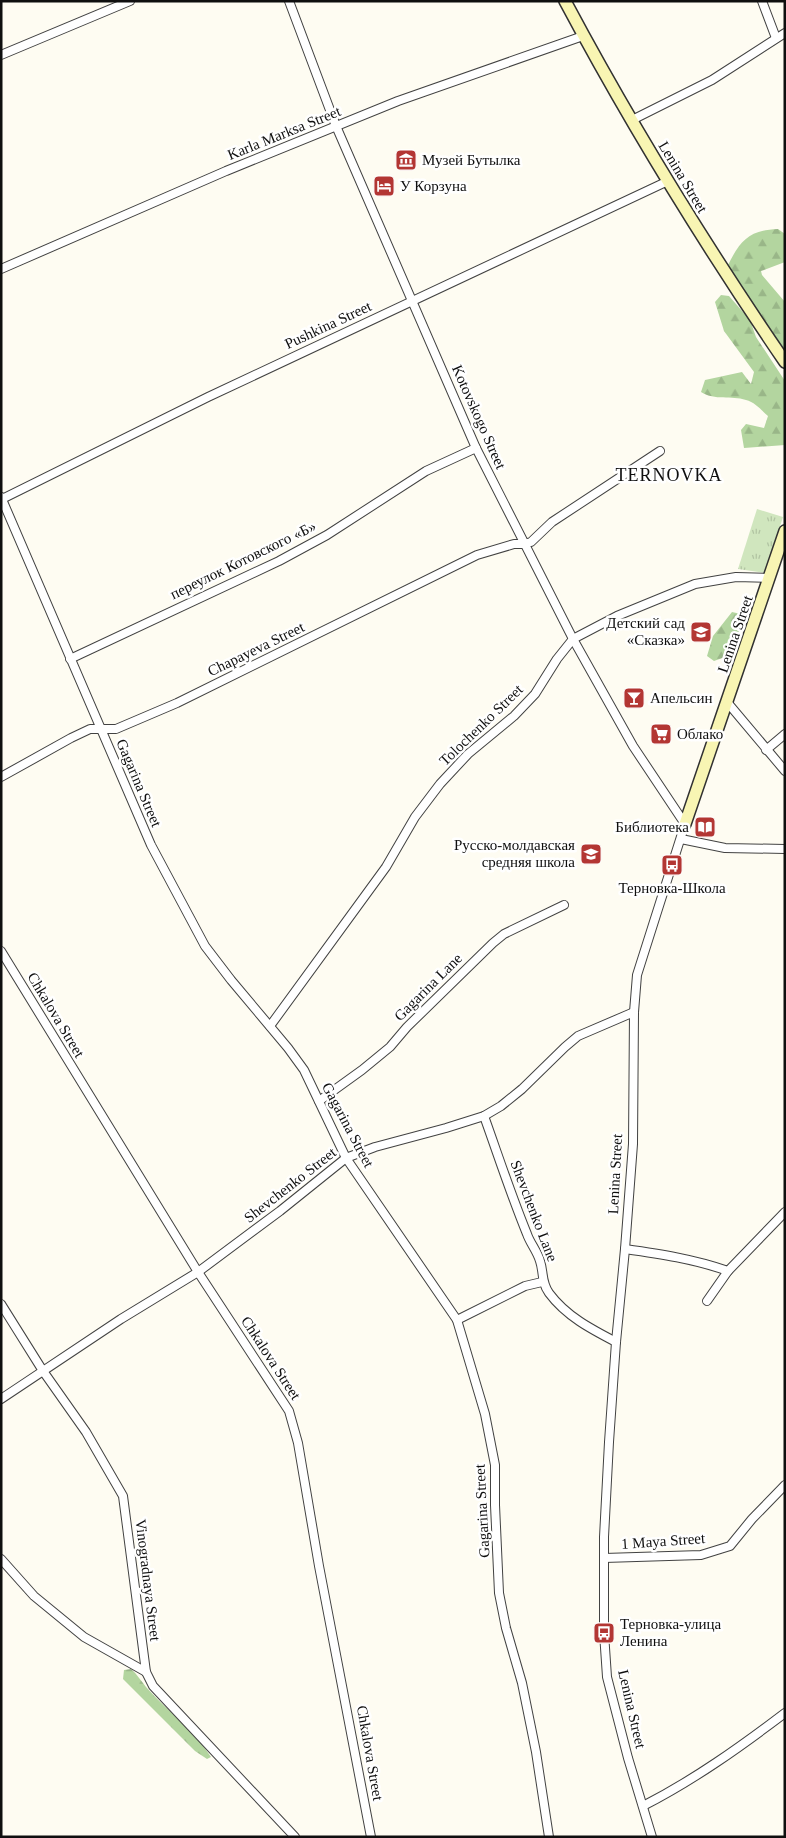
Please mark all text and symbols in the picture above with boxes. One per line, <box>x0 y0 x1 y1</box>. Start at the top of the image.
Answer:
street label: Karla Marksa Street <box>225 103 344 163</box>
street label: Lenina Street <box>655 138 711 216</box>
museum icon: Музей Бутылка <box>394 148 418 172</box>
place label: Музей Бутылка <box>422 152 521 168</box>
hotel icon: У Корзуна <box>372 174 396 198</box>
place label: У Корзуна <box>400 178 467 194</box>
street label: Pushkina Street <box>282 298 375 352</box>
street label: Kotovskogo Street <box>449 363 509 472</box>
district label: TERNOVKA <box>616 465 723 485</box>
street label: переулок Котовского «Б» <box>168 518 318 602</box>
street label: Lenina Street <box>714 593 756 675</box>
place label: Детский сад «Сказка» <box>606 615 685 648</box>
street label: Chapayeva Street <box>205 618 308 679</box>
school or university icon: Детский сад «Сказка» <box>689 620 713 644</box>
street label: Tolochenko Street <box>436 681 526 769</box>
bar icon: Апельсин <box>622 686 646 710</box>
place label: Апельсин <box>650 690 713 706</box>
supermarket icon: Облако <box>649 722 673 746</box>
place label: Облако <box>677 726 723 742</box>
street label: Gagarina Street <box>113 737 165 830</box>
library icon: Библиотека <box>693 815 717 839</box>
place label: Библиотека <box>615 819 689 835</box>
place label: Русско-молдавская средняя школа <box>454 837 575 870</box>
school or university icon: Русско-молдавская средняя школа <box>579 842 603 866</box>
bus stop icon: Терновка-Школа <box>660 853 684 877</box>
place label: Терновка-Школа <box>618 880 726 896</box>
street label: Gagarina Lane <box>391 950 465 1024</box>
street label: Chkalova Street <box>24 970 88 1061</box>
street label: Gagarina Street <box>319 1080 377 1171</box>
street label: Lenina Street <box>605 1133 625 1215</box>
street label: Shevchenko Street <box>241 1144 340 1226</box>
street label: Shevchenko Lane <box>507 1158 561 1264</box>
street label: Chkalova Street <box>238 1313 304 1403</box>
street label: Gagarina Street <box>472 1463 492 1558</box>
street label: Vinogradnaya Street <box>133 1518 164 1643</box>
street label: 1 Maya Street <box>620 1530 706 1552</box>
place label: Терновка-улица Ленина <box>620 1616 721 1649</box>
bus stop icon: Терновка-улица Ленина <box>592 1621 616 1645</box>
street label: Lenina Street <box>615 1668 649 1751</box>
street label: Chkalova Street <box>354 1704 386 1803</box>

